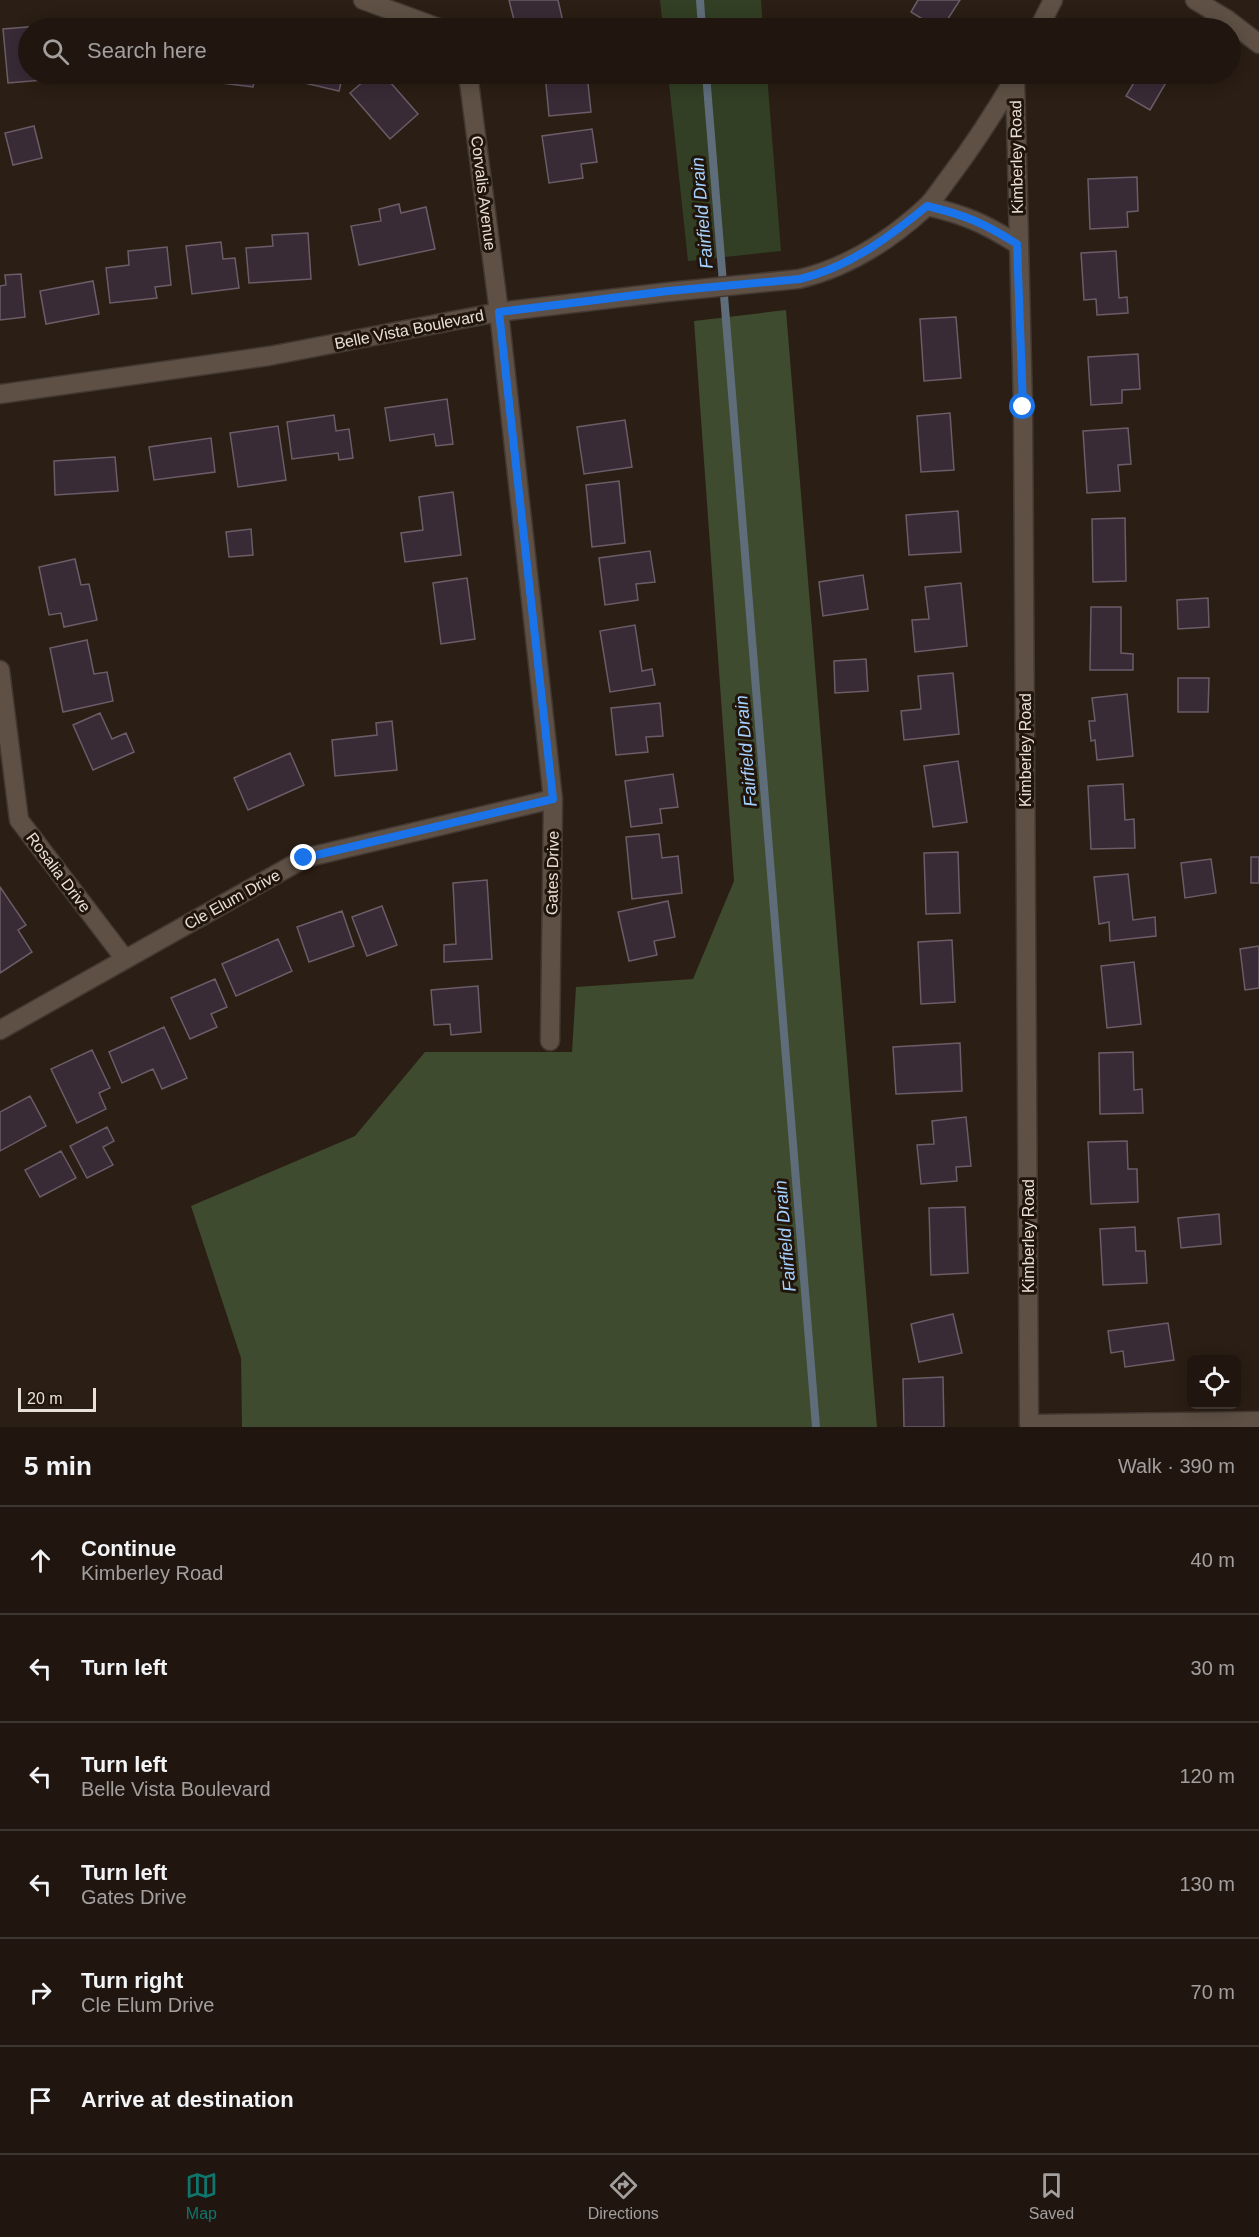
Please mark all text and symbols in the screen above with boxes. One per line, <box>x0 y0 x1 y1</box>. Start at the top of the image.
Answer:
search box <box>18 18 1241 84</box>
icon: search <box>39 35 72 68</box>
text: Search here <box>87 38 207 63</box>
street label: Kimberley Road <box>1007 100 1026 214</box>
street label: Corvalis Avenue <box>468 135 499 251</box>
water label: Fairfield Drain <box>687 156 717 270</box>
street label: Belle Vista Boulevard <box>333 307 485 352</box>
route start <box>1009 393 1035 419</box>
street label: Kimberley Road <box>1017 693 1034 807</box>
water label: Fairfield Drain <box>731 694 761 808</box>
street label: Rosalia Drive <box>23 829 94 915</box>
street label: Gates Drive <box>543 831 562 915</box>
route end <box>290 844 316 870</box>
street label: Cle Elum Drive <box>181 866 283 933</box>
water label: Fairfield Drain <box>770 1179 800 1293</box>
street label: Kimberley Road <box>1020 1179 1037 1293</box>
map controls <box>1187 1355 1241 1409</box>
button: locate <box>1187 1355 1241 1409</box>
scale bar <box>18 1385 96 1412</box>
text: 20 m <box>27 1390 63 1407</box>
text: 5 min <box>24 1451 92 1481</box>
text: Walk · 390 m <box>1118 1455 1235 1477</box>
text: Continue <box>81 1536 176 1561</box>
icon: ahead <box>24 1544 57 1577</box>
text: 40 m <box>1191 1549 1235 1571</box>
text: Kimberley Road <box>81 1562 223 1584</box>
icon: left <box>24 1652 57 1685</box>
text: Turn left <box>81 1655 167 1680</box>
text: 30 m <box>1191 1657 1235 1679</box>
text: Turn left <box>81 1752 167 1777</box>
icon: left <box>24 1760 57 1793</box>
text: 120 m <box>1179 1765 1235 1787</box>
text: Belle Vista Boulevard <box>81 1778 271 1800</box>
text: Turn left <box>81 1860 167 1885</box>
icon: left <box>24 1868 57 1901</box>
text: 130 m <box>1179 1873 1235 1895</box>
text: Gates Drive <box>81 1886 187 1908</box>
text: Turn right <box>81 1968 183 1993</box>
icon: right <box>24 1976 57 2009</box>
text: 70 m <box>1191 1981 1235 2003</box>
text: Cle Elum Drive <box>81 1994 214 2016</box>
icon: arrive <box>24 2084 57 2117</box>
text: Arrive at destination <box>81 2087 294 2112</box>
tab: Map <box>185 2169 218 2223</box>
tab: Directions <box>588 2169 659 2223</box>
tab: Saved <box>1029 2169 1074 2223</box>

